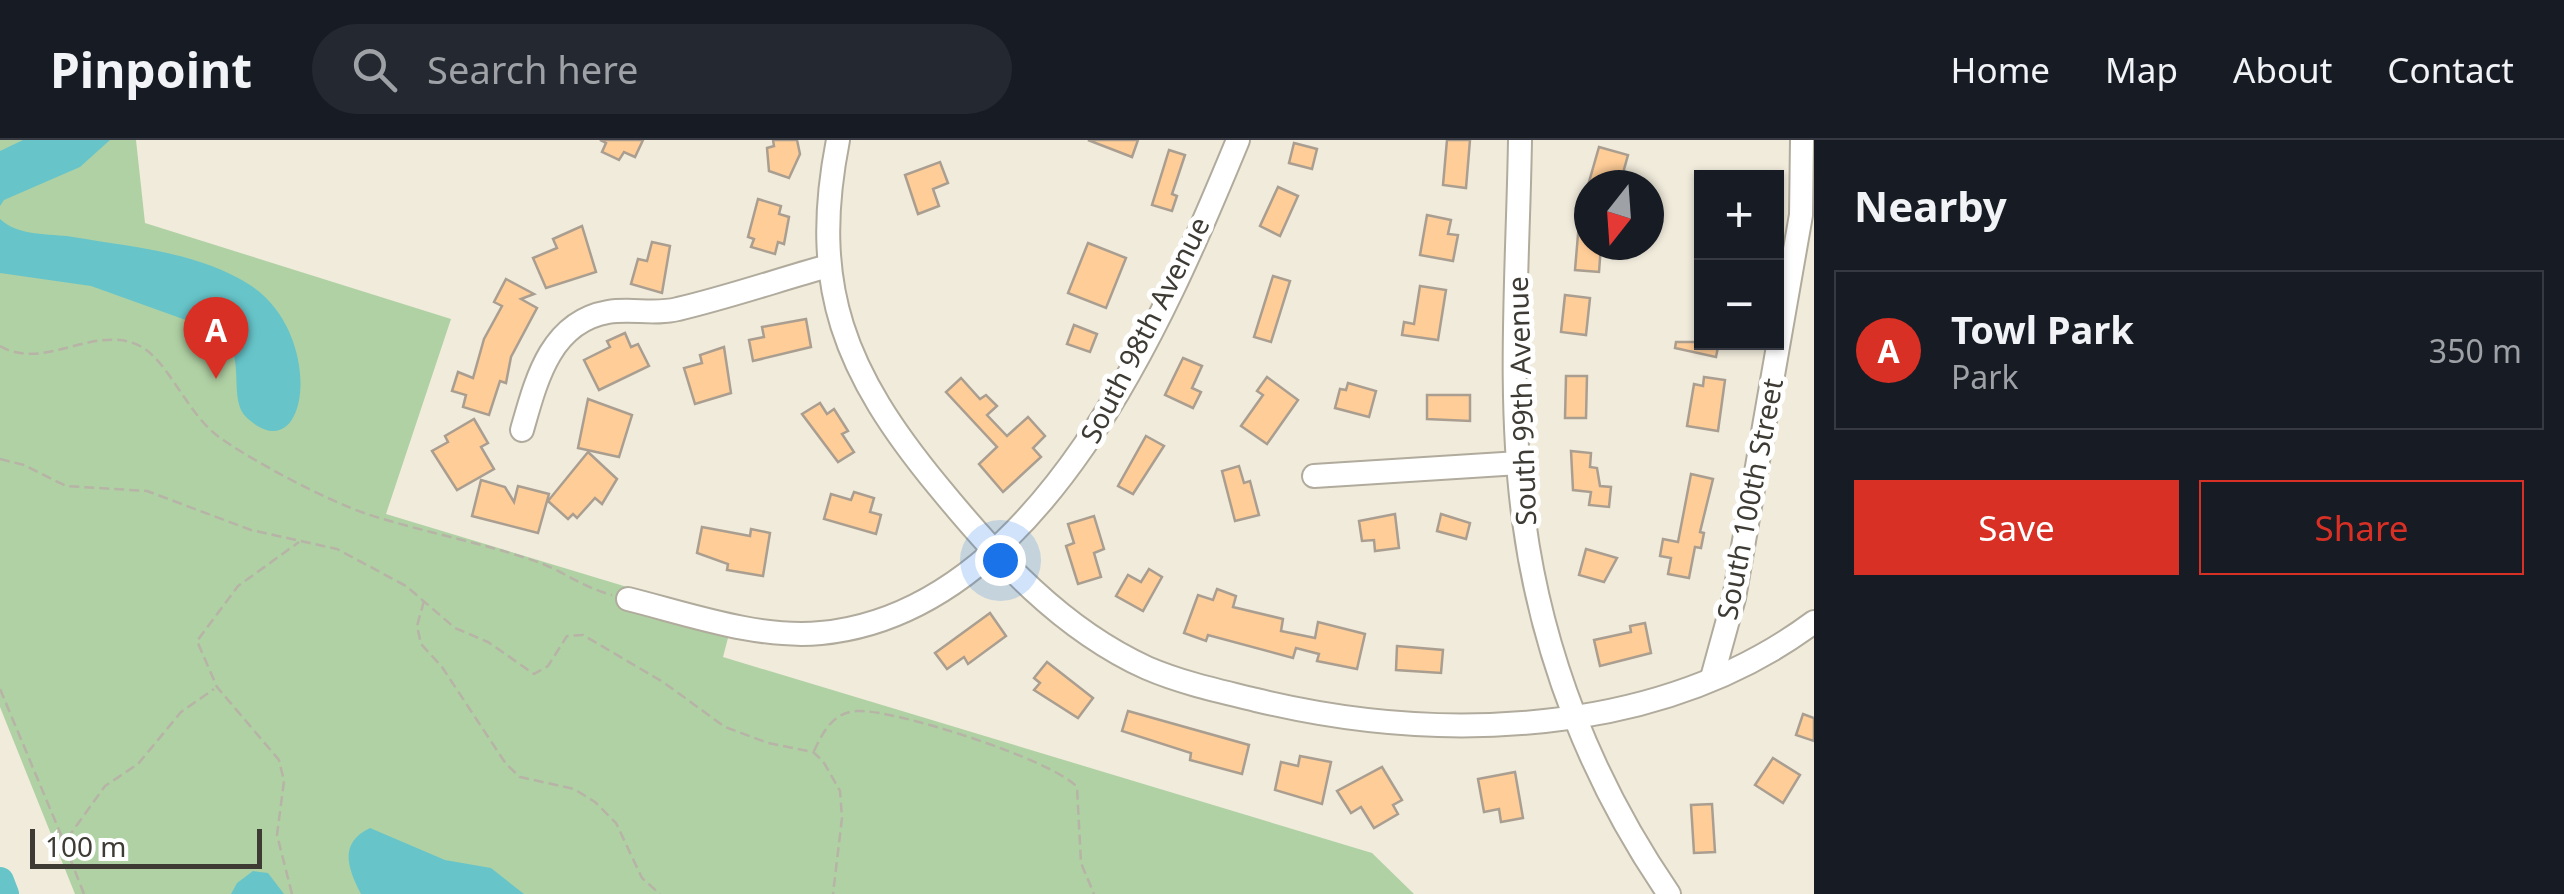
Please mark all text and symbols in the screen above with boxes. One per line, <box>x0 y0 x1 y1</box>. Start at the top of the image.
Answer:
search box <box>312 24 1012 114</box>
text: Pinpoint <box>50 37 252 102</box>
icon: search <box>347 42 402 97</box>
text: Search here <box>427 43 639 95</box>
text: Home <box>1951 46 2050 93</box>
text: Map <box>2105 46 2178 93</box>
text: About <box>2233 46 2332 93</box>
text: Contact <box>2387 46 2514 93</box>
north arrow <box>1574 170 1664 260</box>
map controls <box>1694 170 1784 350</box>
button: + <box>1694 170 1784 260</box>
text: Nearby <box>1854 177 2007 234</box>
street label: South 98th Avenue <box>1071 210 1218 449</box>
button: − <box>1694 260 1784 350</box>
street label: South 99th Avenue <box>1498 276 1544 526</box>
pin: A <box>184 296 248 379</box>
text: Towl Park <box>1951 303 2134 355</box>
text: A <box>1877 329 1900 372</box>
text: 350 m <box>2429 329 2522 372</box>
text: Park <box>1951 355 2019 398</box>
street label: South 100th Street <box>1707 375 1791 623</box>
button: Save <box>1854 480 2179 575</box>
button: Share <box>2199 480 2524 575</box>
your location <box>975 535 1026 586</box>
scale bar <box>30 824 262 868</box>
text: 100 m <box>45 827 127 865</box>

